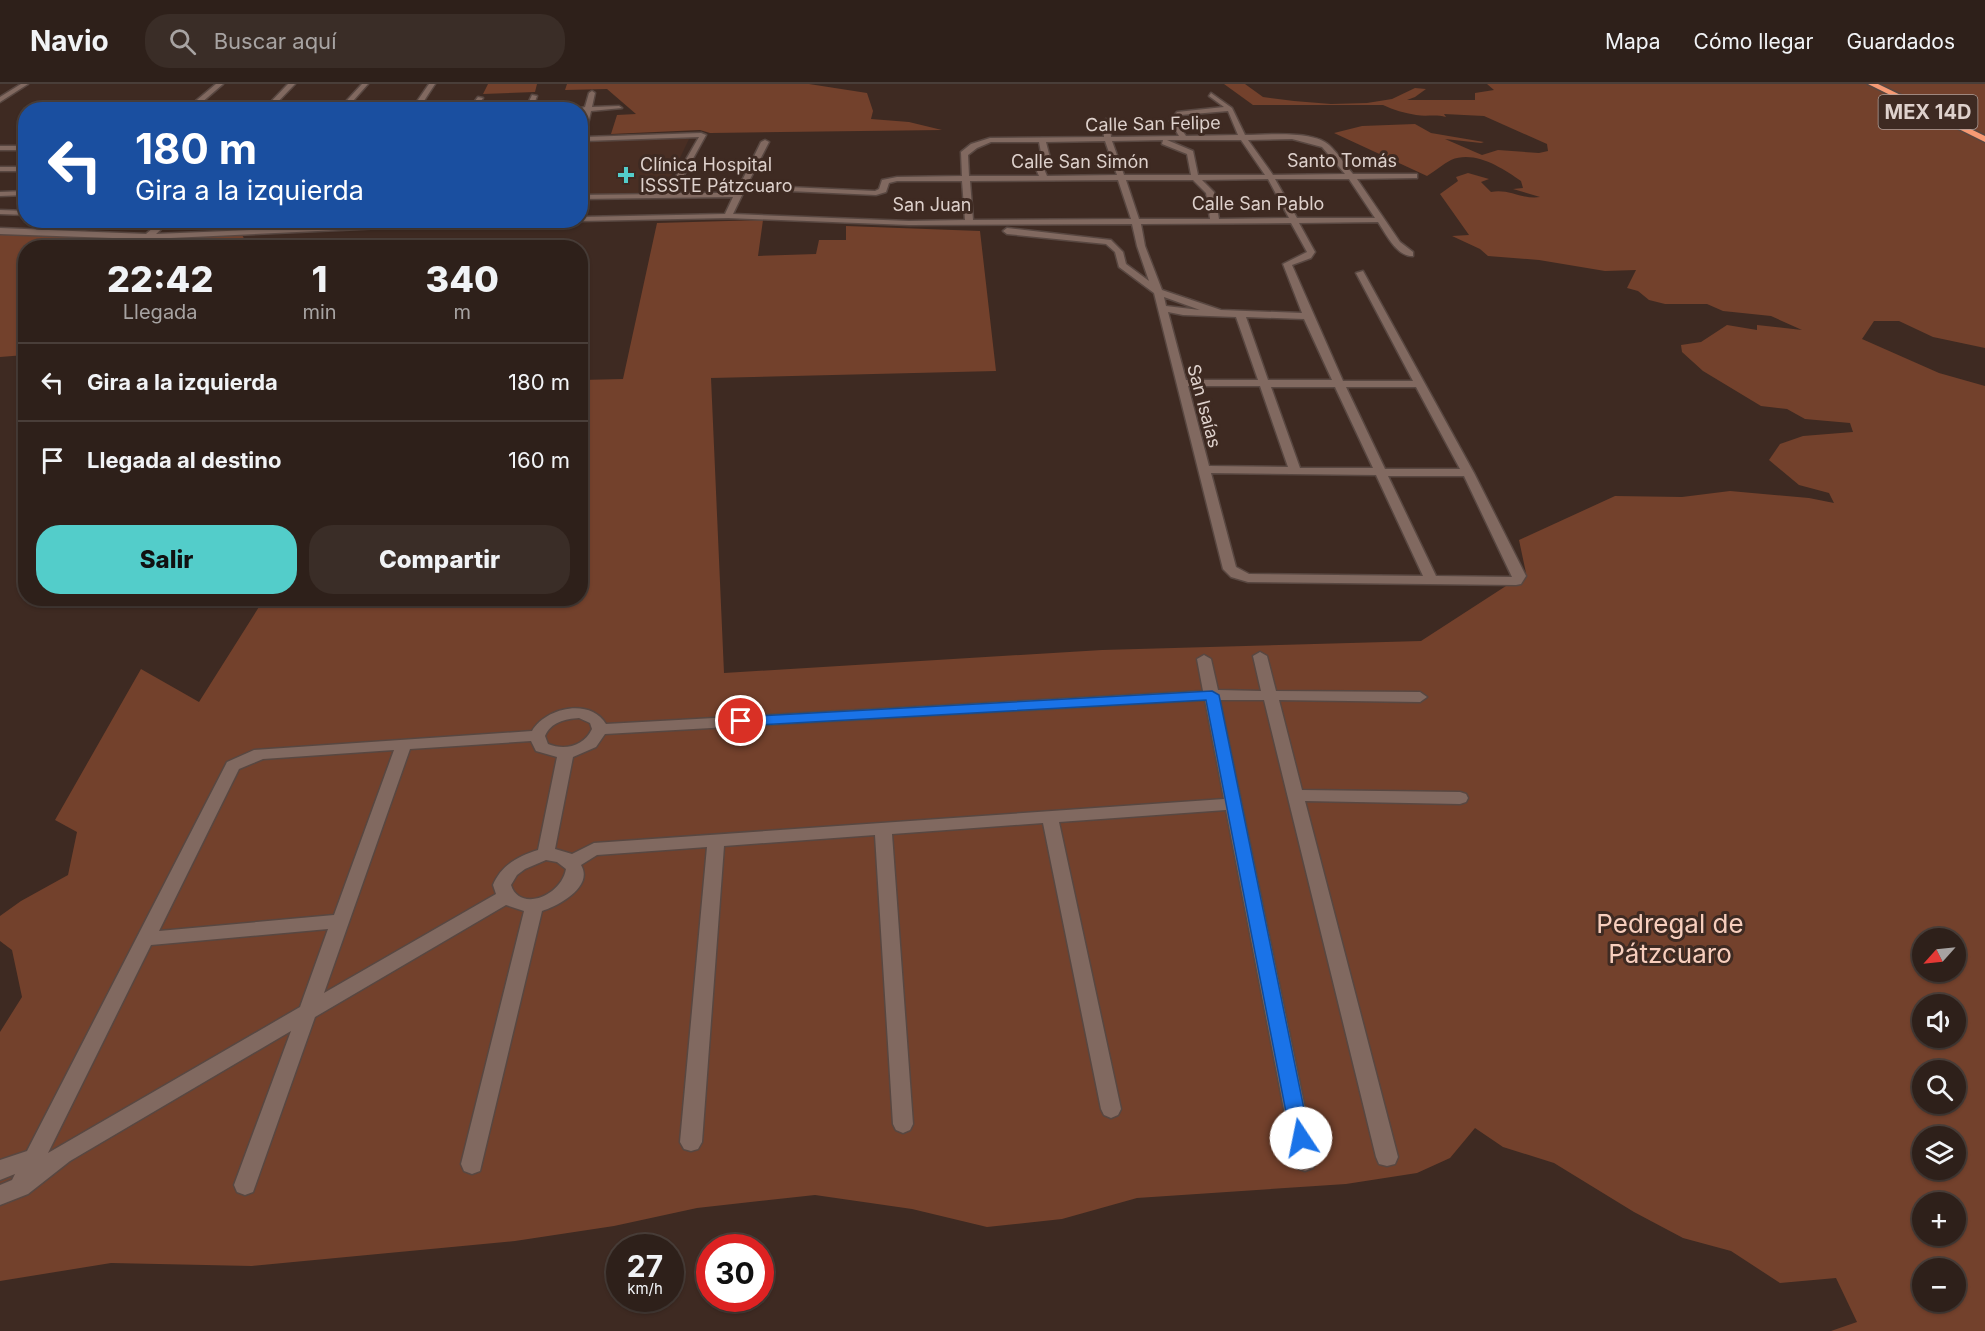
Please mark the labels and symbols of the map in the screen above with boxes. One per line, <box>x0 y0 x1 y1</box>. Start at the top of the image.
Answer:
road number: MEX 14D <box>1878 95 1978 129</box>
street label: Calle San Felipe <box>1085 112 1221 135</box>
street label: Santo Tomás <box>1287 150 1397 171</box>
street label: Calle San Simón <box>1011 151 1149 172</box>
place label: Clínica Hospital ISSSTE Pátzcuaro <box>640 154 792 196</box>
marker: Clínica Hospital ISSSTE Pátzcuaro <box>617 166 635 184</box>
street label: Calle San Pablo <box>1192 193 1324 214</box>
street label: San Juan <box>892 194 972 215</box>
street label: San Isaías <box>1183 362 1226 450</box>
pin <box>715 695 766 746</box>
park label: Pedregal de Pátzcuaro <box>1596 908 1744 969</box>
north arrow <box>1912 928 1966 982</box>
position arrow <box>1269 1106 1333 1170</box>
speed limit sign: 30 <box>696 1234 774 1312</box>

